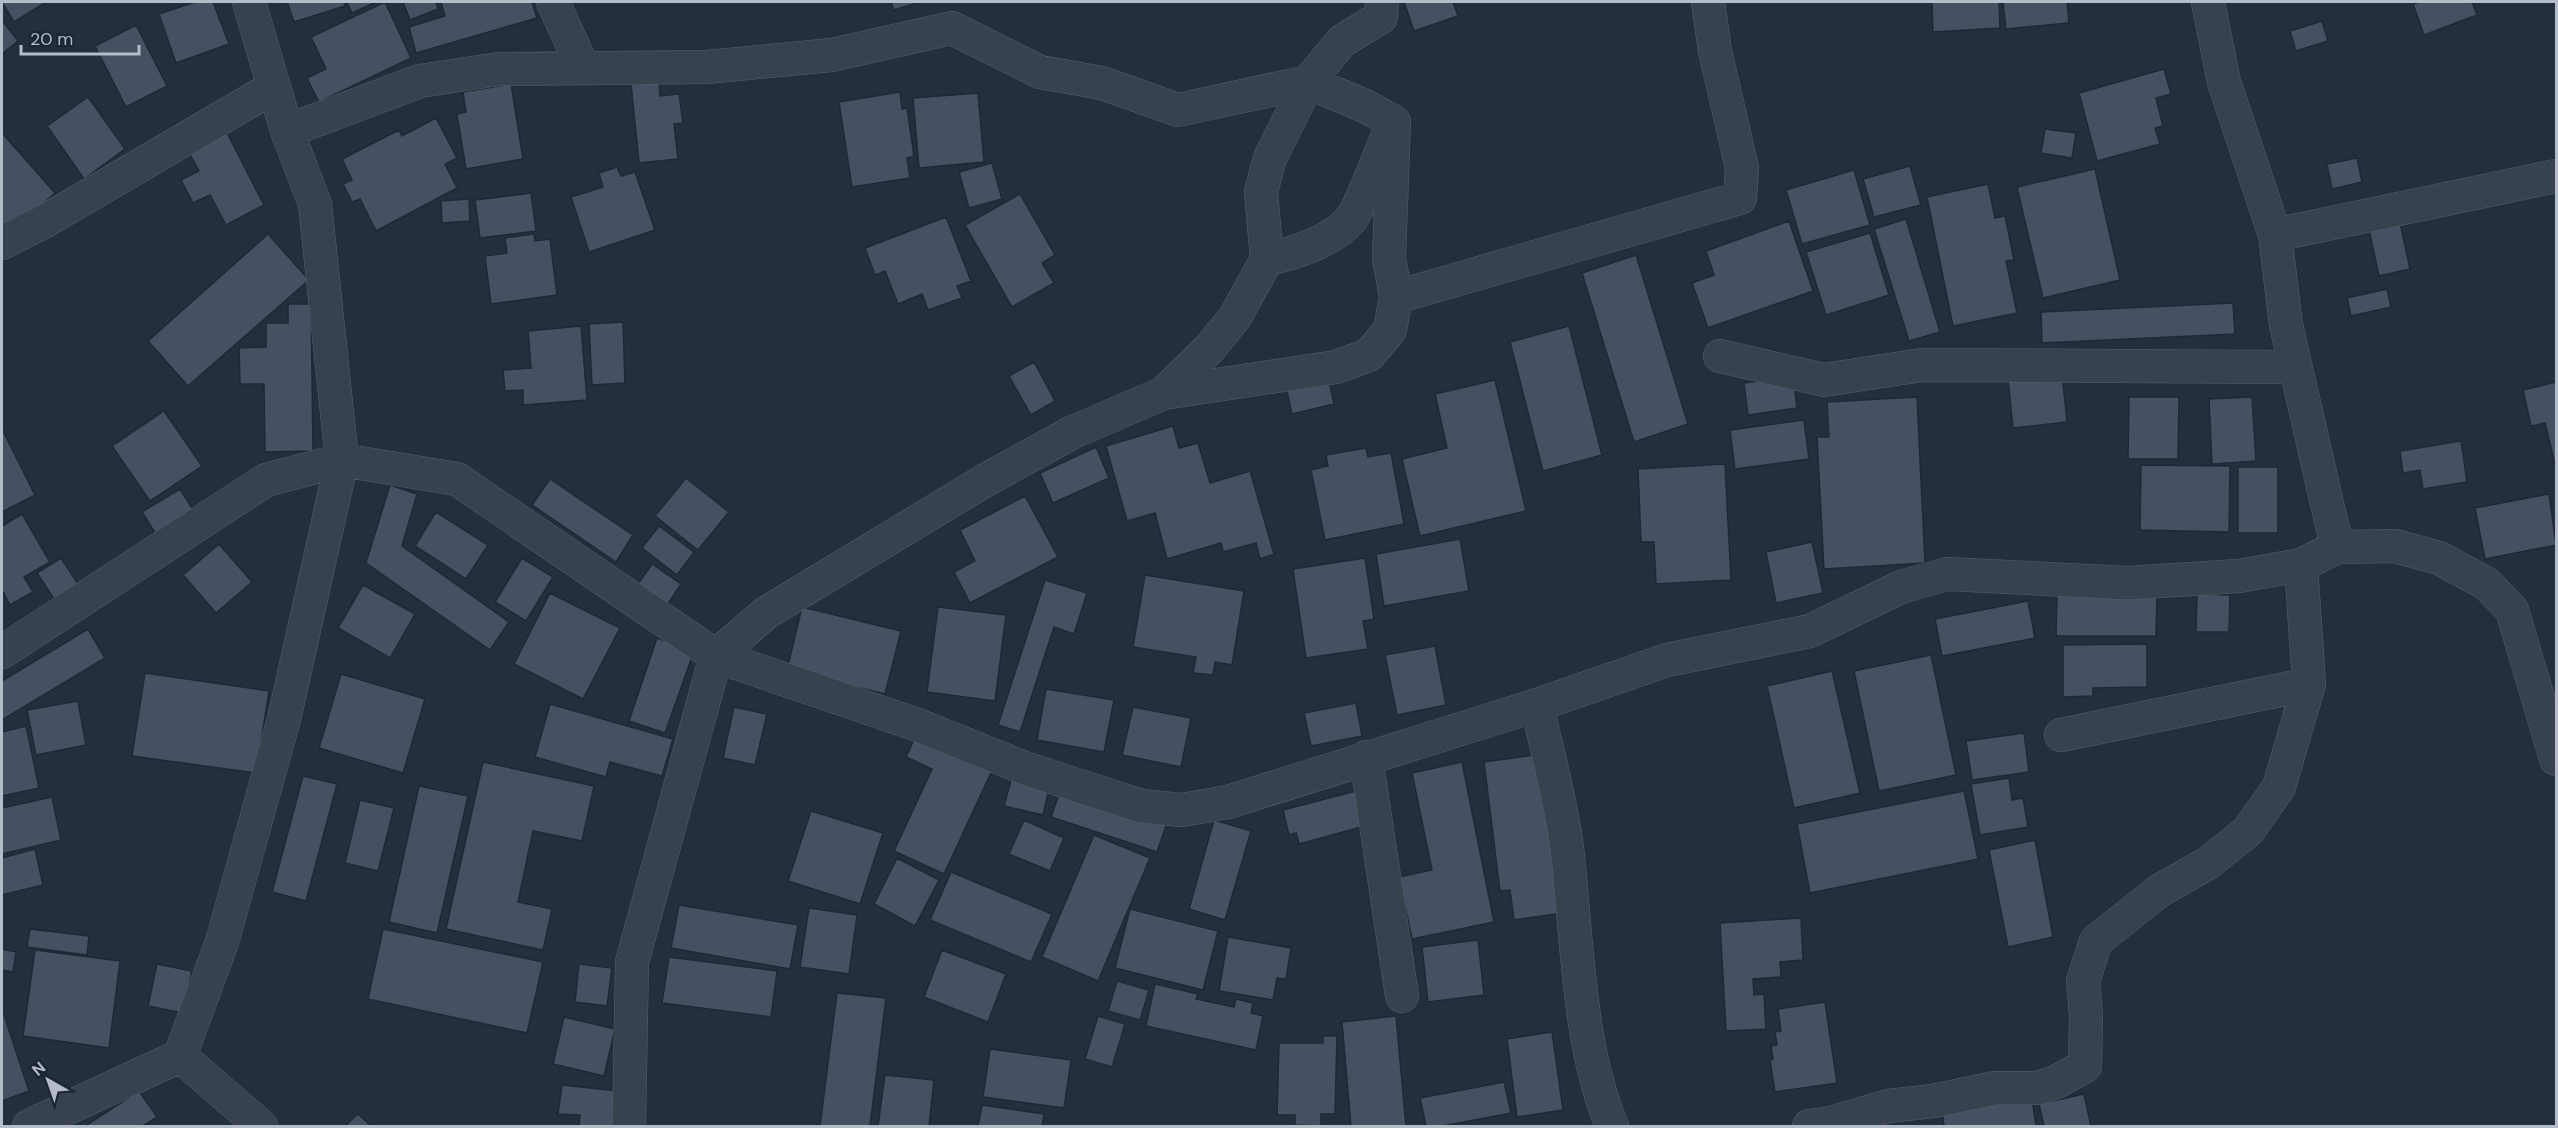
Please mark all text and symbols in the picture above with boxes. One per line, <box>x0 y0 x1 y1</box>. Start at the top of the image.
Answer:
scale bar <box>21 18 140 56</box>
text: 20 m <box>30 27 73 51</box>
north arrow <box>18 1050 78 1110</box>
text: N <box>27 1057 50 1081</box>

